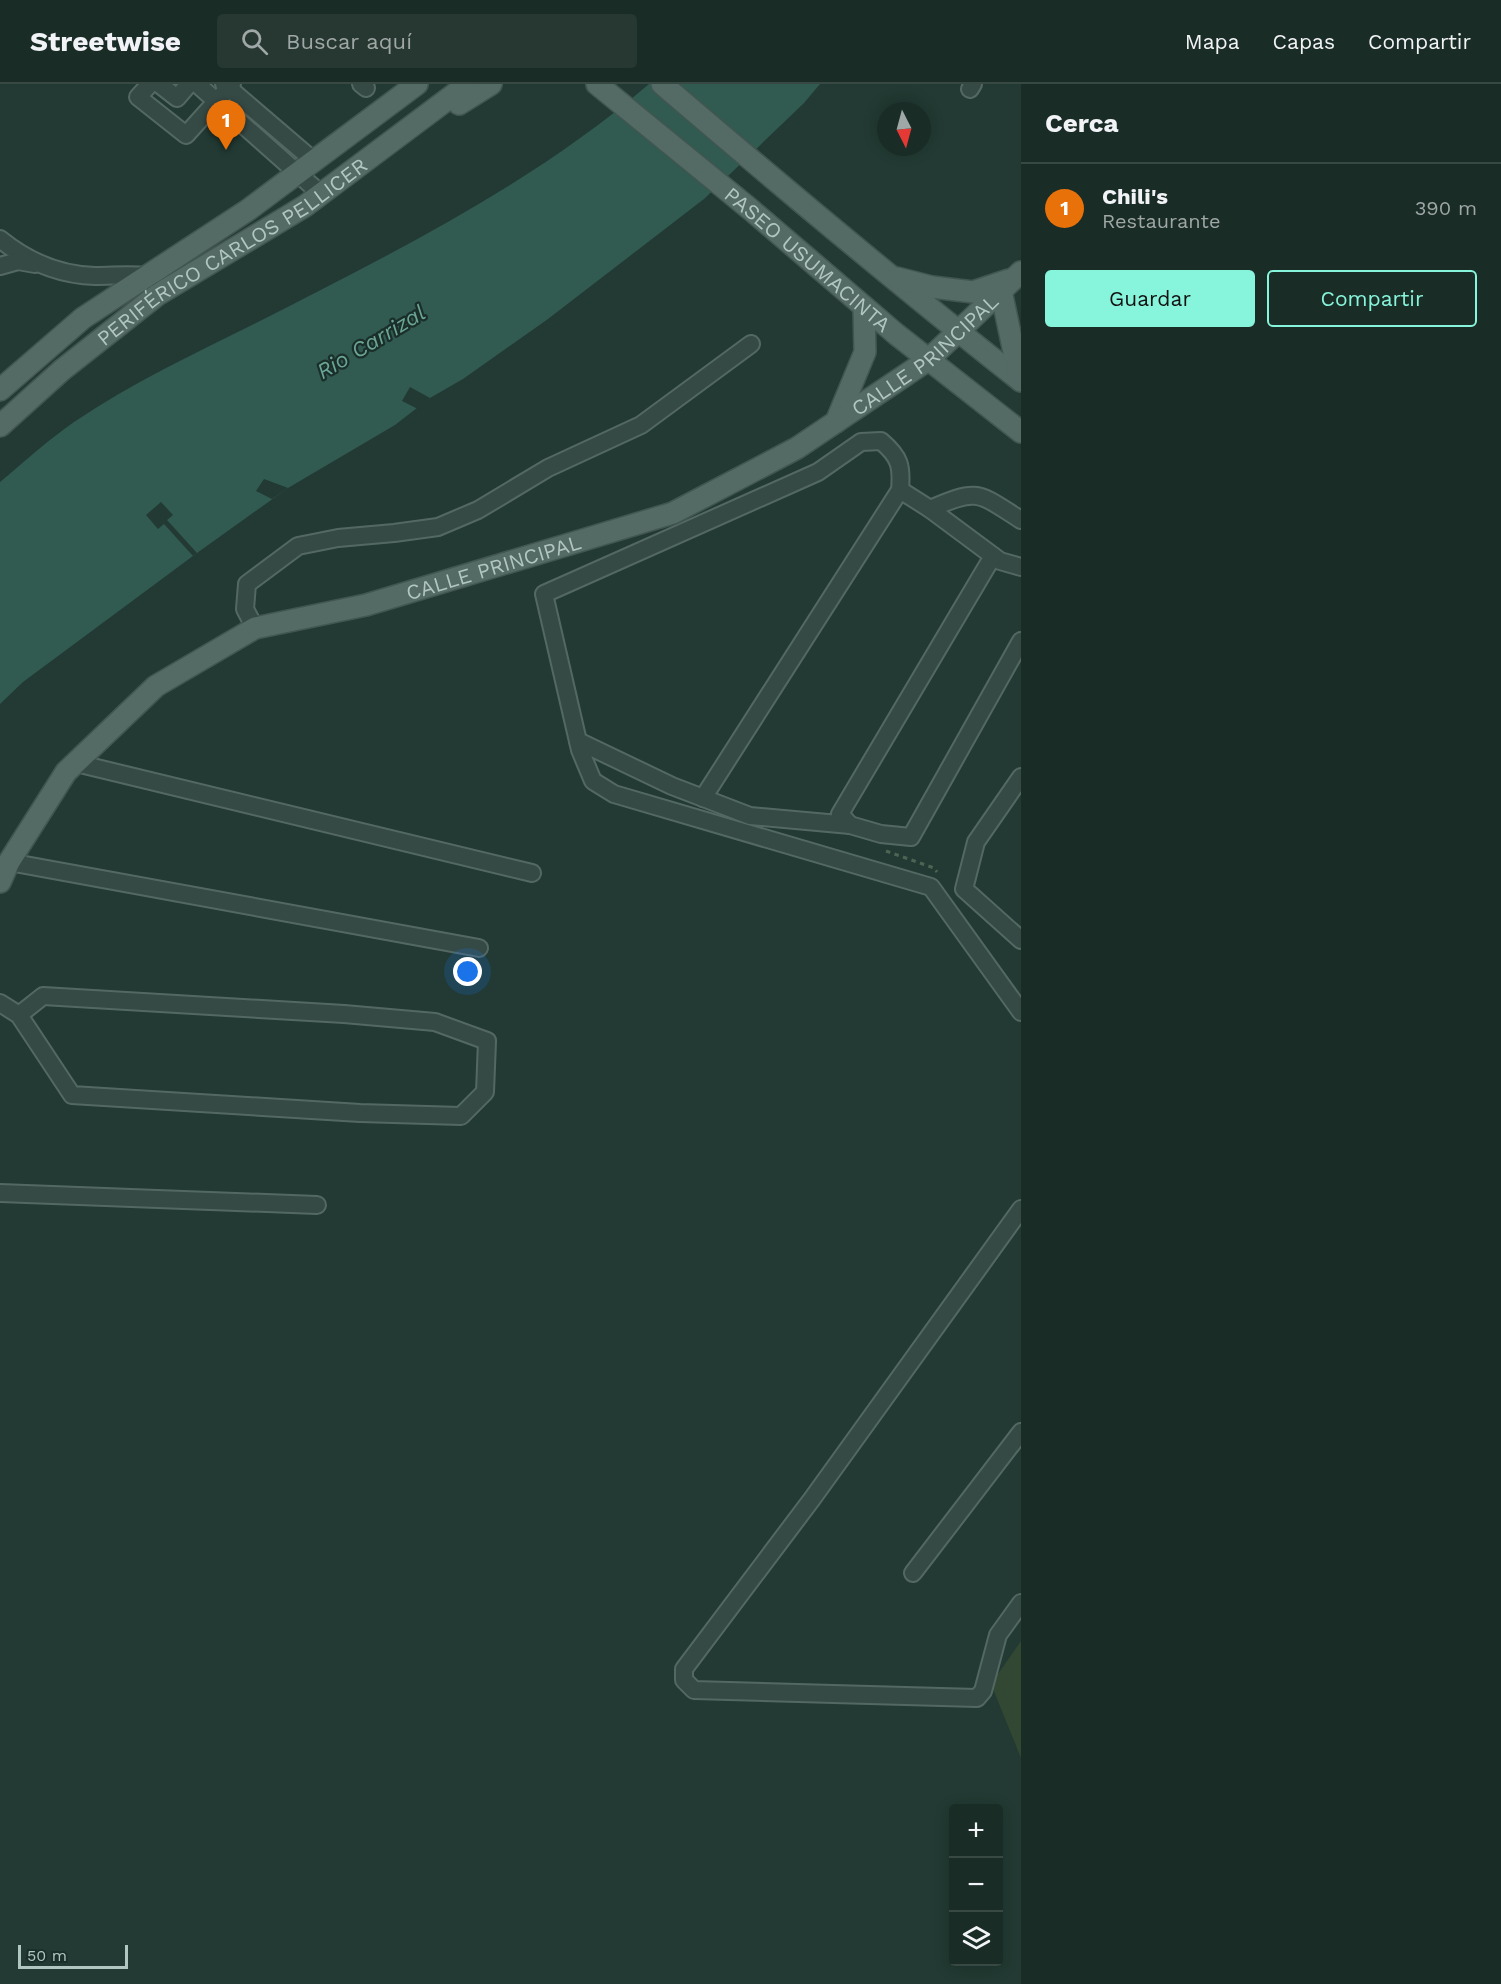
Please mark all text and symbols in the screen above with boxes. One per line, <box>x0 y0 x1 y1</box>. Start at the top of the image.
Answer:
search box <box>217 14 637 68</box>
text: Streetwise <box>30 25 181 58</box>
icon: search <box>238 25 271 58</box>
text: Buscar aquí <box>286 29 412 54</box>
text: Mapa <box>1185 29 1240 54</box>
text: Capas <box>1273 29 1335 54</box>
text: Compartir <box>1368 29 1471 54</box>
pin: 1 <box>206 100 246 150</box>
north arrow <box>877 102 931 156</box>
text: Cerca <box>1045 108 1119 138</box>
street label: PERIFÉRICO CARLOS PELLICER <box>91 152 372 350</box>
street label: PASEO USUMACINTA <box>720 181 896 337</box>
text: Chili's <box>1102 184 1168 209</box>
text: 1 <box>1060 196 1069 220</box>
text: 390 m <box>1415 196 1477 220</box>
text: Restaurante <box>1102 209 1220 233</box>
button: Guardar <box>1045 270 1255 327</box>
button: Compartir <box>1267 270 1477 327</box>
street label: CALLE PRINCIPAL <box>846 288 1003 421</box>
water label: Rio Carrizal <box>312 300 430 384</box>
street label: CALLE PRINCIPAL <box>403 529 584 605</box>
your location <box>453 957 482 986</box>
map controls <box>949 1804 1003 1966</box>
button: + <box>949 1804 1003 1858</box>
button: − <box>949 1858 1003 1912</box>
button: layers <box>949 1912 1003 1966</box>
scale bar <box>18 1942 128 1970</box>
text: 50 m <box>27 1946 67 1965</box>

